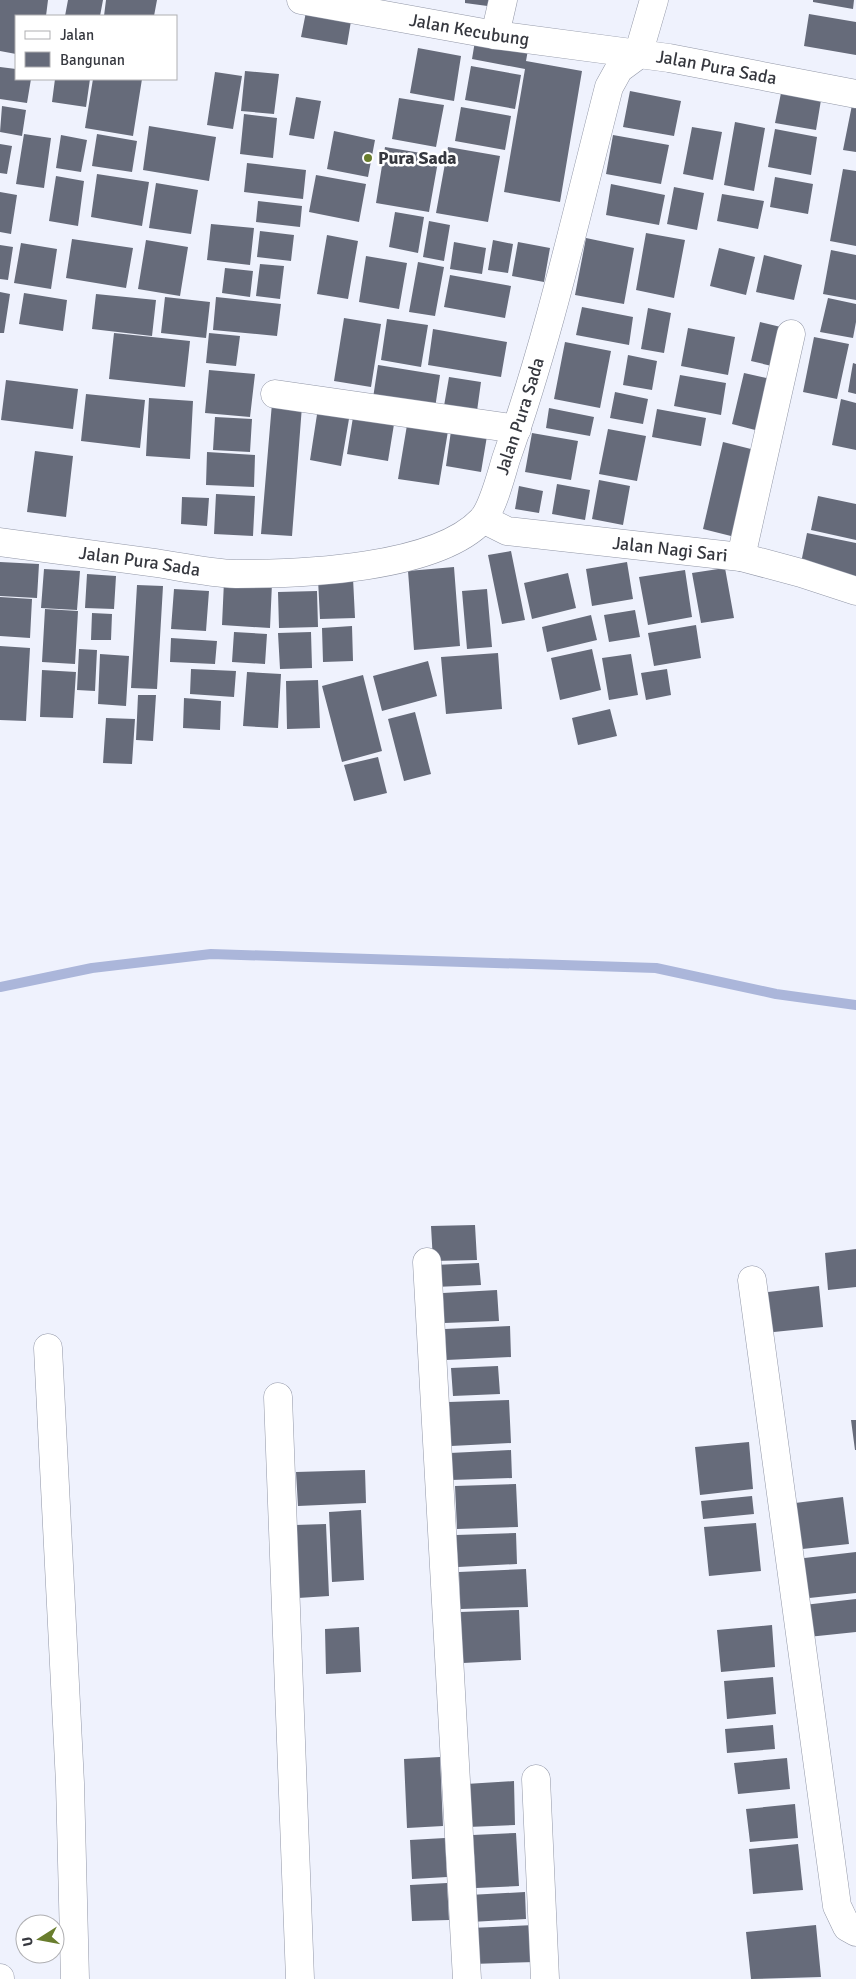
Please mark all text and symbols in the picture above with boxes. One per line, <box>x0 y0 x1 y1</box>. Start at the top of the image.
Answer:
street label: Jalan Kecubung <box>408 9 531 50</box>
legend <box>15 15 178 80</box>
text: Jalan <box>60 26 94 44</box>
street label: Jalan Pura Sada <box>655 45 779 89</box>
text: Bangunan <box>60 51 125 69</box>
place label: Pura Sada <box>378 147 457 169</box>
marker: Pura Sada <box>362 152 374 164</box>
street label: Jalan Pura Sada <box>491 355 549 478</box>
street label: Jalan Nagi Sari <box>612 532 729 566</box>
street label: Jalan Pura Sada <box>78 542 202 581</box>
north arrow <box>15 1914 65 1964</box>
text: U <box>18 1935 37 1948</box>

